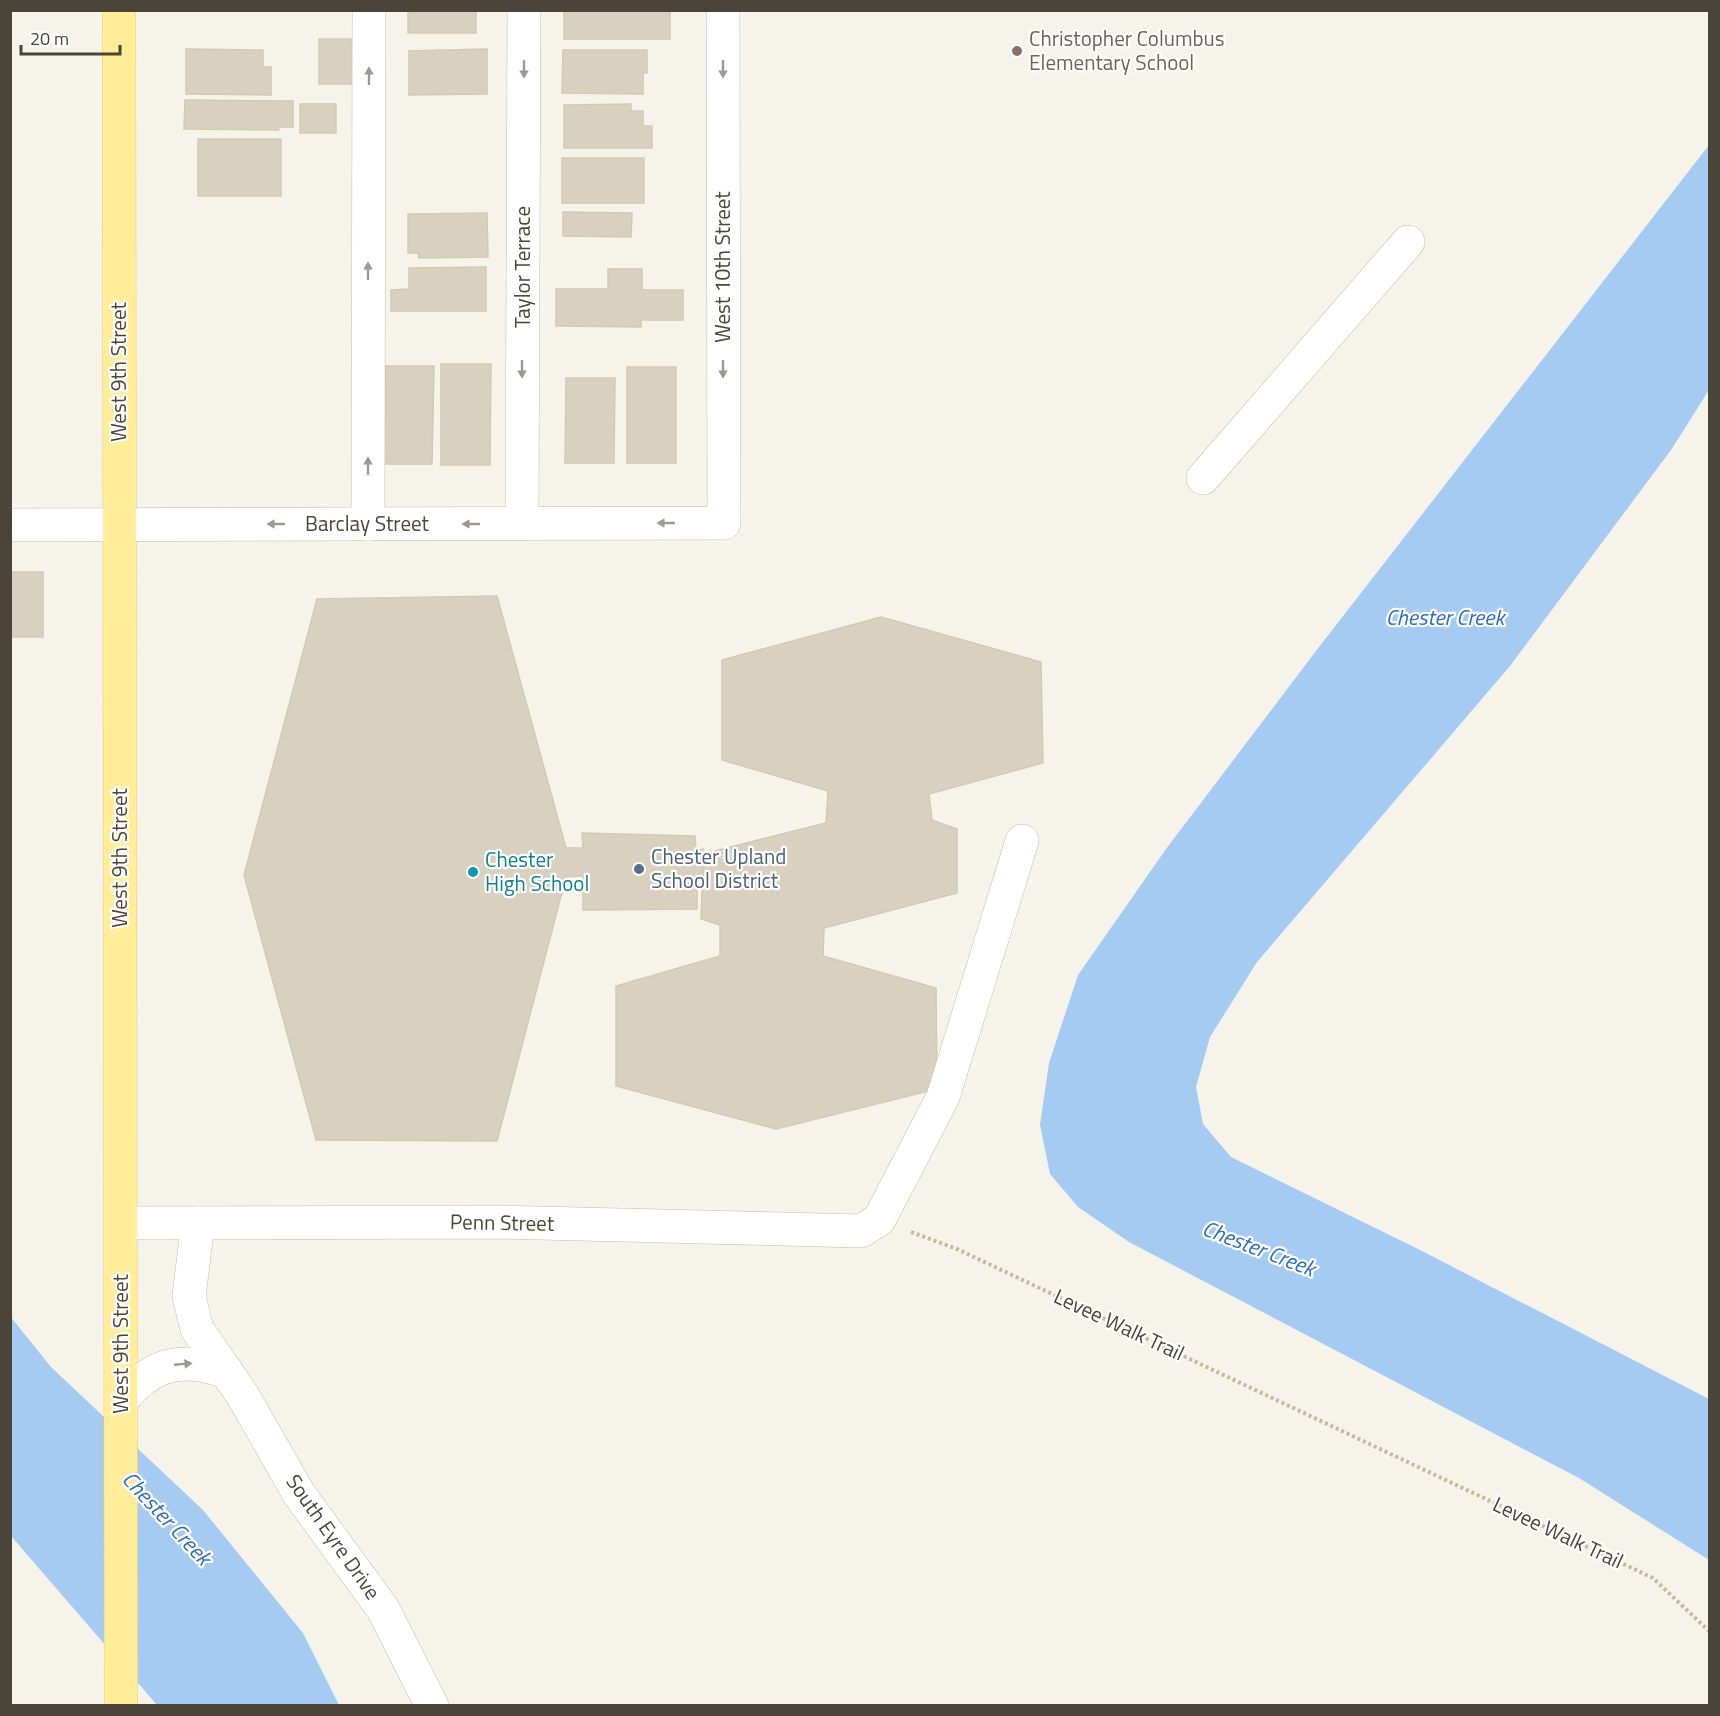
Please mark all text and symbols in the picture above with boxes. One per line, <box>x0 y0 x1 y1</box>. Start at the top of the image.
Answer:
scale bar <box>21 18 120 56</box>
place label: Christopher Columbus Elementary School <box>1029 22 1224 78</box>
text: 20 m <box>30 25 69 52</box>
marker: Christopher Columbus Elementary School <box>1010 44 1024 58</box>
one-way arrow <box>519 59 529 78</box>
one-way arrow <box>718 59 728 78</box>
one-way arrow <box>364 66 374 85</box>
street label: West 10th Street <box>706 191 738 343</box>
street label: Taylor Terrace <box>506 206 538 328</box>
one-way arrow <box>363 261 373 280</box>
street label: West 9th Street <box>102 302 134 442</box>
one-way arrow <box>518 359 527 378</box>
one-way arrow <box>718 359 728 378</box>
one-way arrow <box>363 456 373 475</box>
street label: Barclay Street <box>305 507 430 539</box>
one-way arrow <box>656 518 675 528</box>
one-way arrow <box>266 519 285 529</box>
one-way arrow <box>461 519 480 529</box>
water label: Chester Creek <box>1386 600 1506 634</box>
street label: West 9th Street <box>103 788 135 928</box>
place label: Chester Upland School District <box>651 840 786 896</box>
place label: Chester High School <box>485 843 589 899</box>
marker: Chester Upland School District <box>632 862 646 876</box>
marker: Chester High School <box>466 865 480 879</box>
street label: Penn Street <box>450 1205 555 1239</box>
water label: Chester Creek <box>1198 1211 1322 1286</box>
street label: West 9th Street <box>104 1274 136 1414</box>
street label: Levee Walk Trail <box>1049 1280 1190 1368</box>
one-way arrow <box>173 1359 192 1369</box>
water label: Chester Creek <box>114 1463 221 1575</box>
street label: South Eyre Drive <box>279 1467 389 1606</box>
street label: Levee Walk Trail <box>1488 1488 1629 1576</box>

